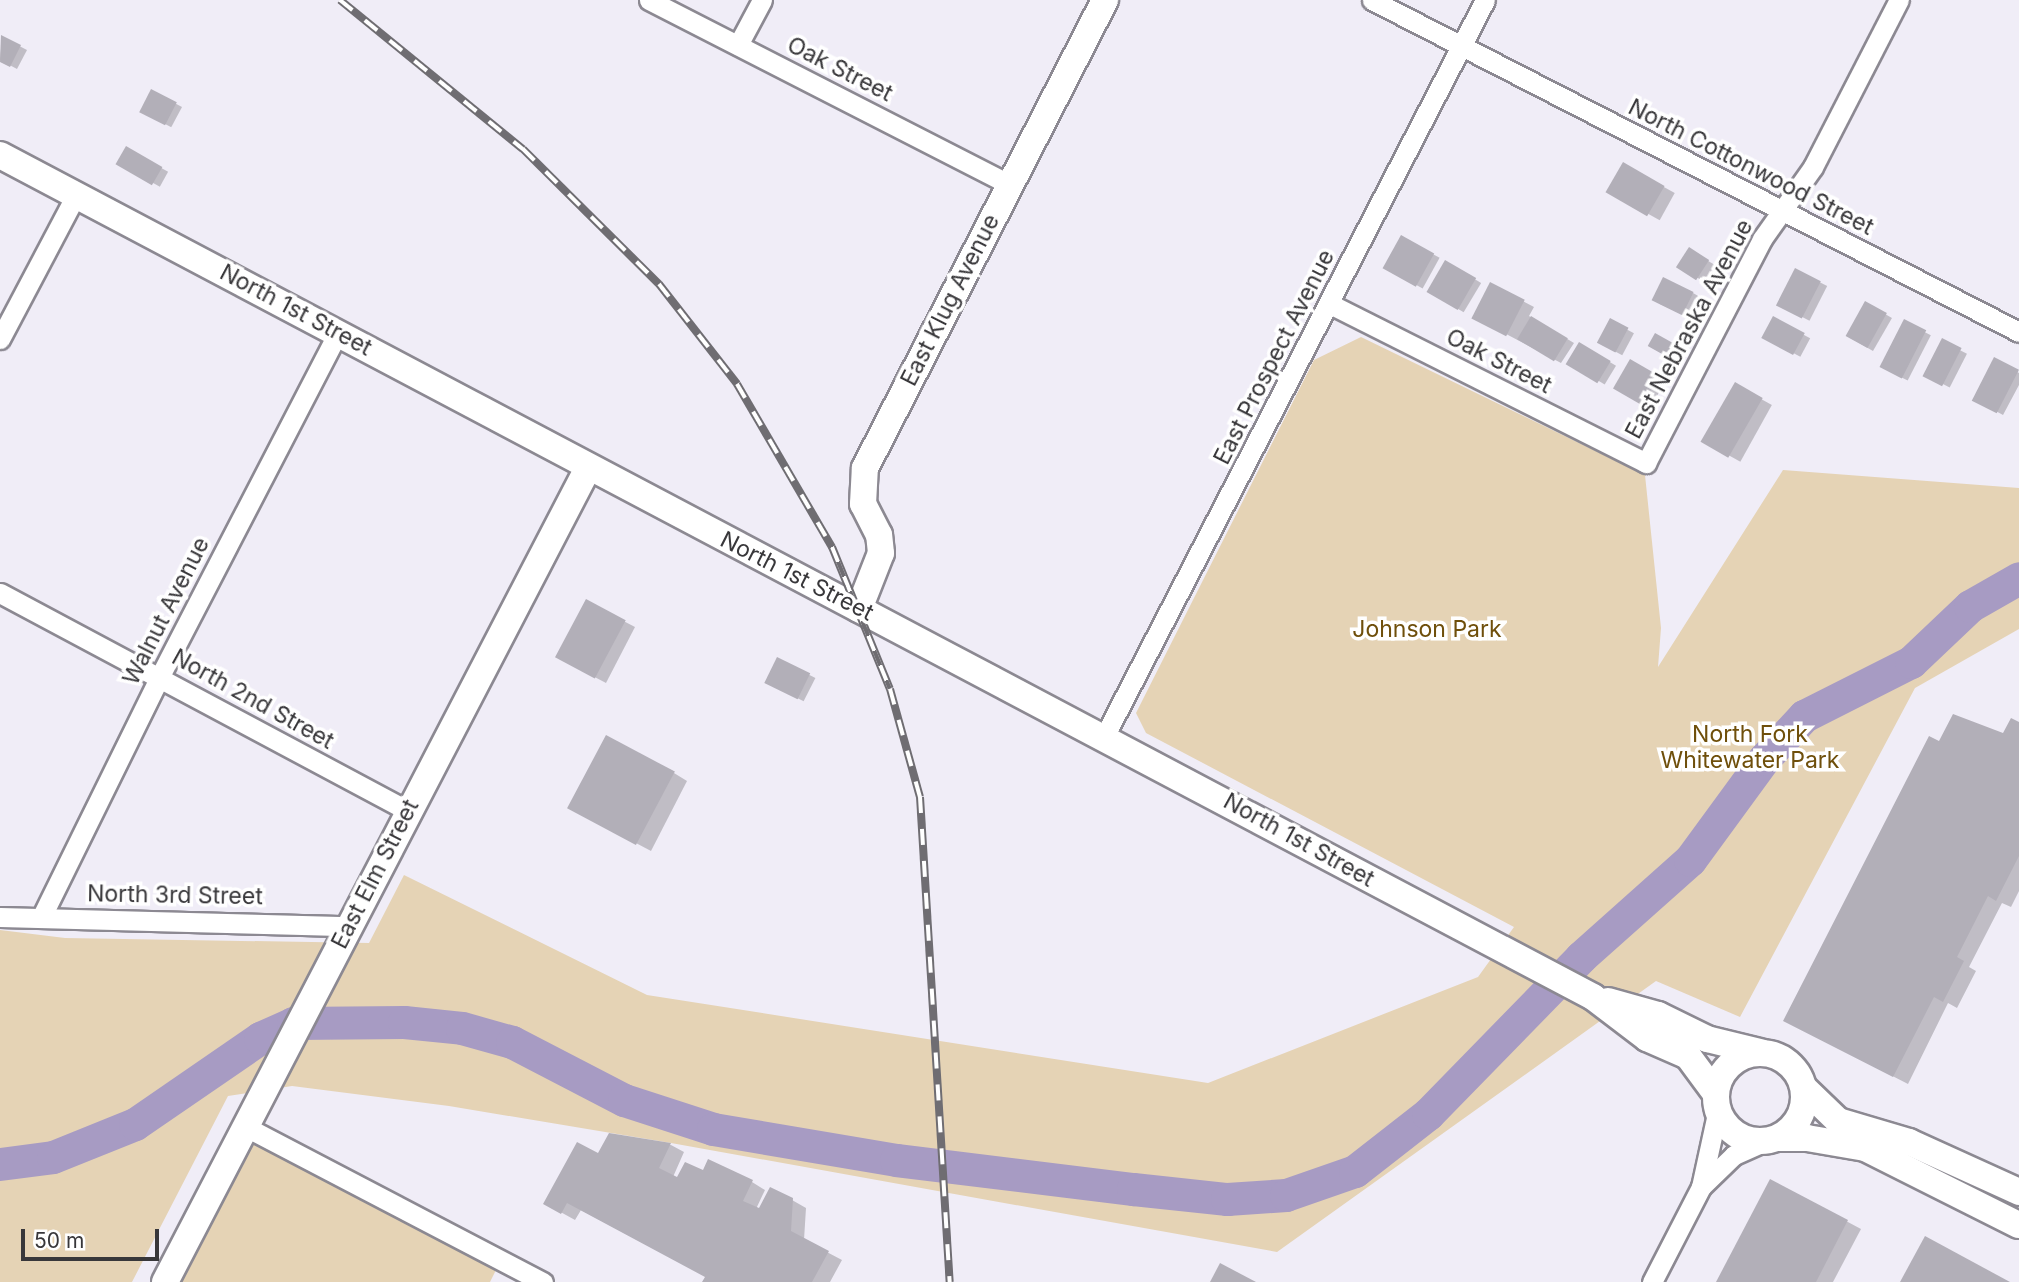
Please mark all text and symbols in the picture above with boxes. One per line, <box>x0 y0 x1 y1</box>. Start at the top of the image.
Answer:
street label: Oak Street <box>783 31 897 107</box>
street label: North Cottonwood Street <box>1624 93 1878 241</box>
street label: East Klug Avenue <box>895 210 1005 390</box>
street label: East Nebraska Avenue <box>1619 215 1759 443</box>
street label: East Prospect Avenue <box>1208 245 1340 469</box>
street label: North 1st Street <box>215 258 377 362</box>
street label: Oak Street <box>1442 323 1556 399</box>
street label: North 1st Street <box>716 526 878 626</box>
street label: Walnut Avenue <box>117 533 215 689</box>
park label: Johnson Park <box>1352 615 1502 643</box>
street label: North 2nd Street <box>167 643 339 755</box>
park label: North Fork Whitewater Park <box>1661 720 1839 774</box>
street label: North 1st Street <box>1219 787 1379 893</box>
street label: East Elm Street <box>326 795 424 953</box>
street label: North 3rd Street <box>87 880 263 910</box>
scale bar <box>24 1216 163 1260</box>
text: 50 m <box>34 1228 84 1253</box>

